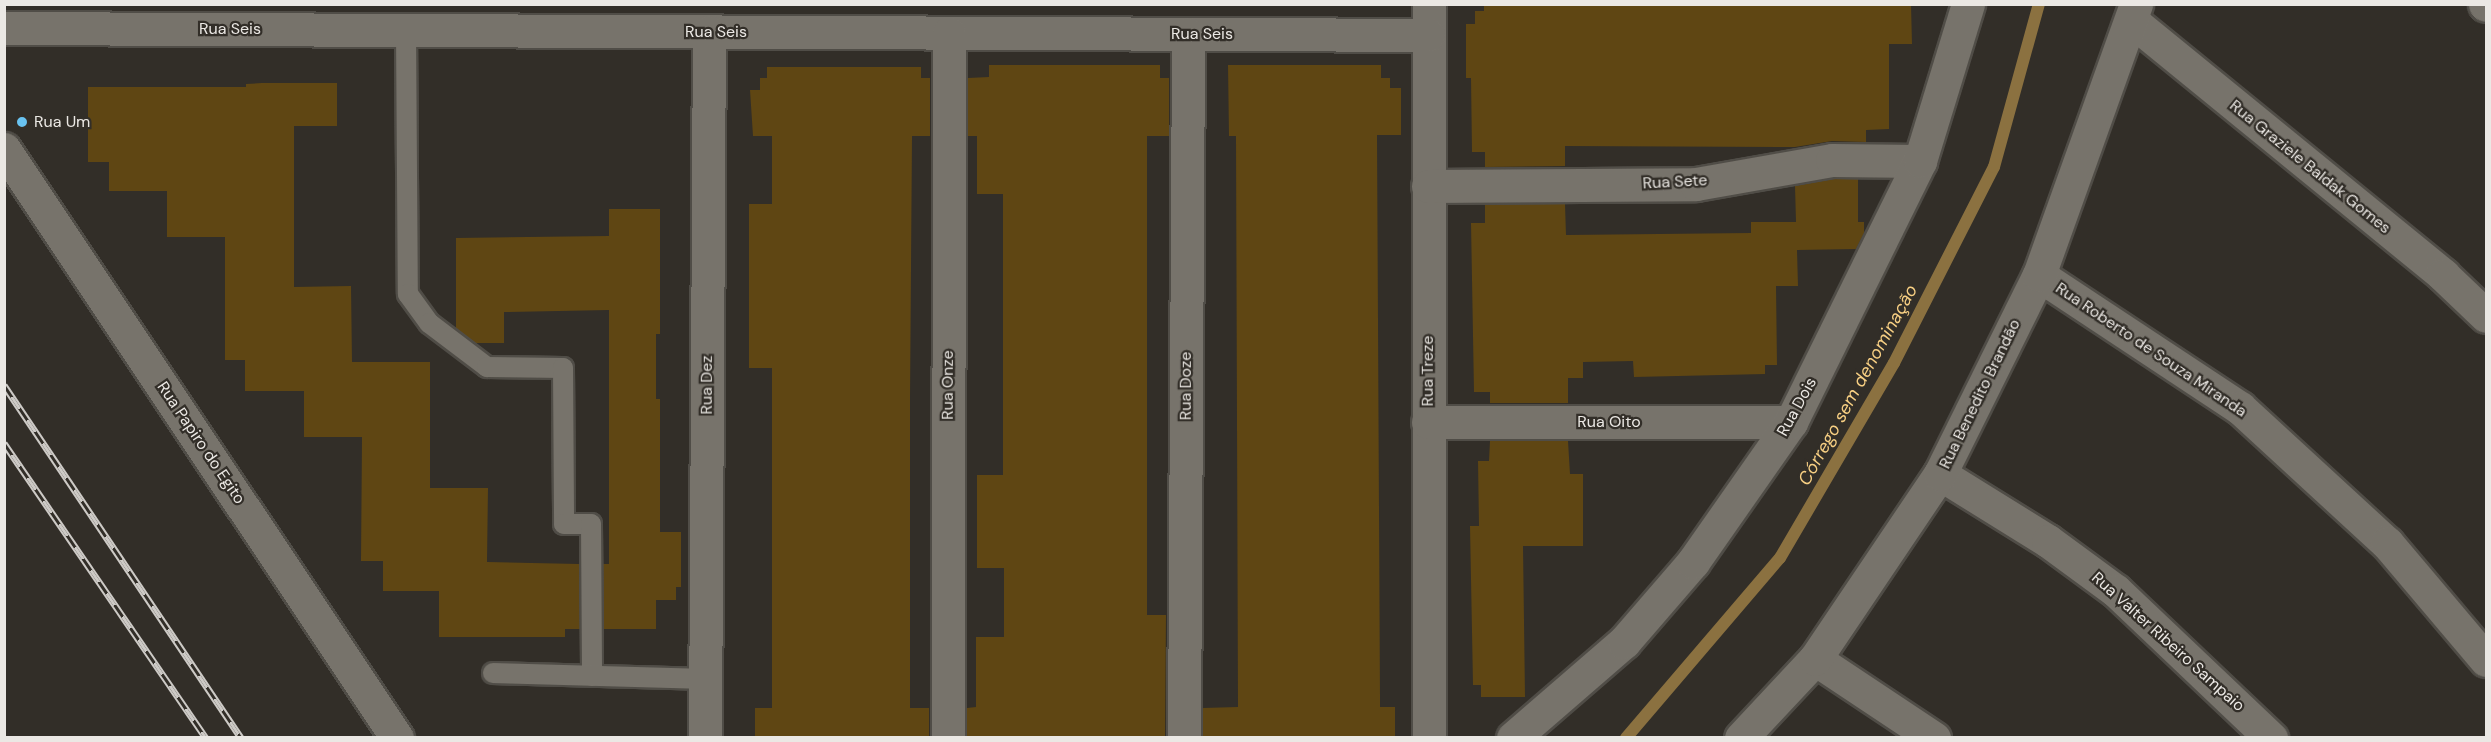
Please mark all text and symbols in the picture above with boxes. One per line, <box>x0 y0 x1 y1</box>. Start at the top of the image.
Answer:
street label: Rua Seis <box>199 19 261 39</box>
street label: Rua Seis <box>685 22 747 42</box>
street label: Rua Seis <box>1171 24 1233 44</box>
street label: Rua Graziele Baldak Gomes <box>2226 96 2394 238</box>
place label: Rua Um <box>34 112 90 132</box>
marker: Rua Um <box>15 115 29 129</box>
street label: Rua Sete <box>1642 171 1708 193</box>
street label: Rua Roberto de Souza Miranda <box>2052 279 2250 421</box>
water label: Córrego sem denominação <box>1794 281 1922 489</box>
street label: Rua Benedito Brandão <box>1935 316 2025 472</box>
street label: Rua Treze <box>1418 336 1438 406</box>
street label: Rua Onze <box>938 350 958 420</box>
street label: Rua Doze <box>1176 352 1196 420</box>
street label: Rua Dez <box>697 355 717 415</box>
street label: Rua Dois <box>1773 374 1821 440</box>
street label: Rua Papiro do Egito <box>153 378 249 508</box>
street label: Rua Oito <box>1577 412 1641 432</box>
street label: Rua Valter Ribeiro Sampaio <box>2088 568 2248 716</box>

